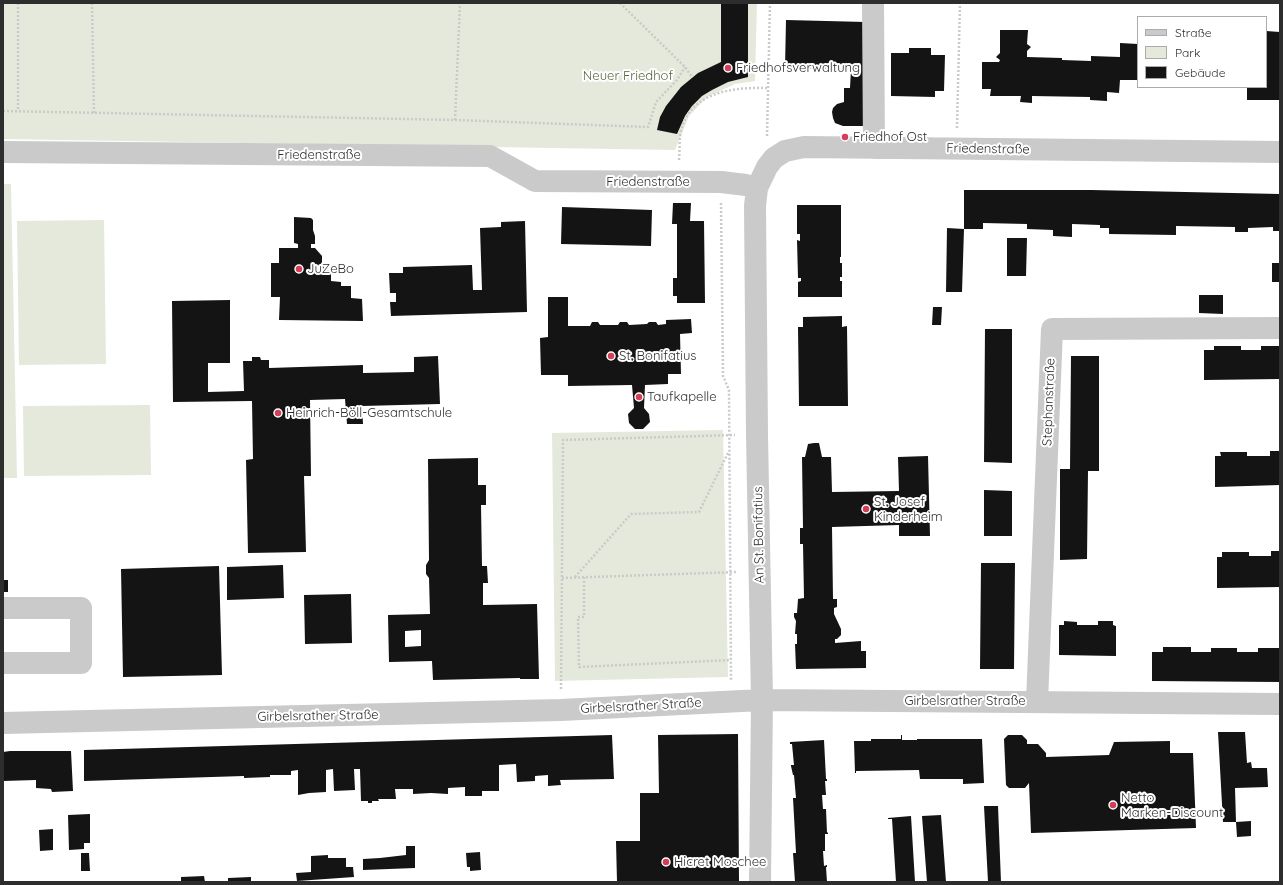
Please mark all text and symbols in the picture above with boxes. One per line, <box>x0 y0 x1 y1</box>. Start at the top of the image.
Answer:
legend <box>1137 16 1267 88</box>
text: Straße <box>1175 25 1212 40</box>
text: Park <box>1175 45 1200 60</box>
place label: Friedhofsverwaltung <box>736 60 860 76</box>
marker: Friedhofsverwaltung <box>723 63 733 73</box>
text: Gebäude <box>1175 65 1225 80</box>
park label: Neuer Friedhof <box>583 68 673 84</box>
place label: Friedhof Ost <box>853 129 927 145</box>
marker: Friedhof Ost <box>840 132 850 142</box>
street label: Friedenstraße <box>946 140 1030 158</box>
street label: Friedenstraße <box>277 147 361 163</box>
street label: Friedenstraße <box>606 174 690 190</box>
place label: JuZeBo <box>307 261 354 277</box>
marker: JuZeBo <box>294 264 304 274</box>
place label: St. Bonifatius <box>619 348 696 364</box>
marker: St. Bonifatius <box>606 351 616 361</box>
street label: Stephanstraße <box>1040 358 1058 446</box>
place label: Taufkapelle <box>647 389 717 405</box>
marker: Taufkapelle <box>634 392 644 402</box>
place label: Heinrich-Böll-Gesamtschule <box>286 405 452 421</box>
marker: Heinrich-Böll-Gesamtschule <box>273 408 283 418</box>
street label: An St. Bonifatius <box>750 486 768 584</box>
place label: St. Josef Kinderheim <box>874 494 943 525</box>
marker: St. Josef Kinderheim <box>861 504 871 514</box>
street label: Girbelsrather Straße <box>904 693 1026 709</box>
street label: Girbelsrather Straße <box>580 695 702 717</box>
street label: Girbelsrather Straße <box>257 707 379 725</box>
place label: Netto Marken-Discount <box>1121 790 1223 821</box>
marker: Netto Marken-Discount <box>1108 800 1118 810</box>
place label: Hicret Moschee <box>674 854 766 870</box>
marker: Hicret Moschee <box>661 857 671 867</box>

